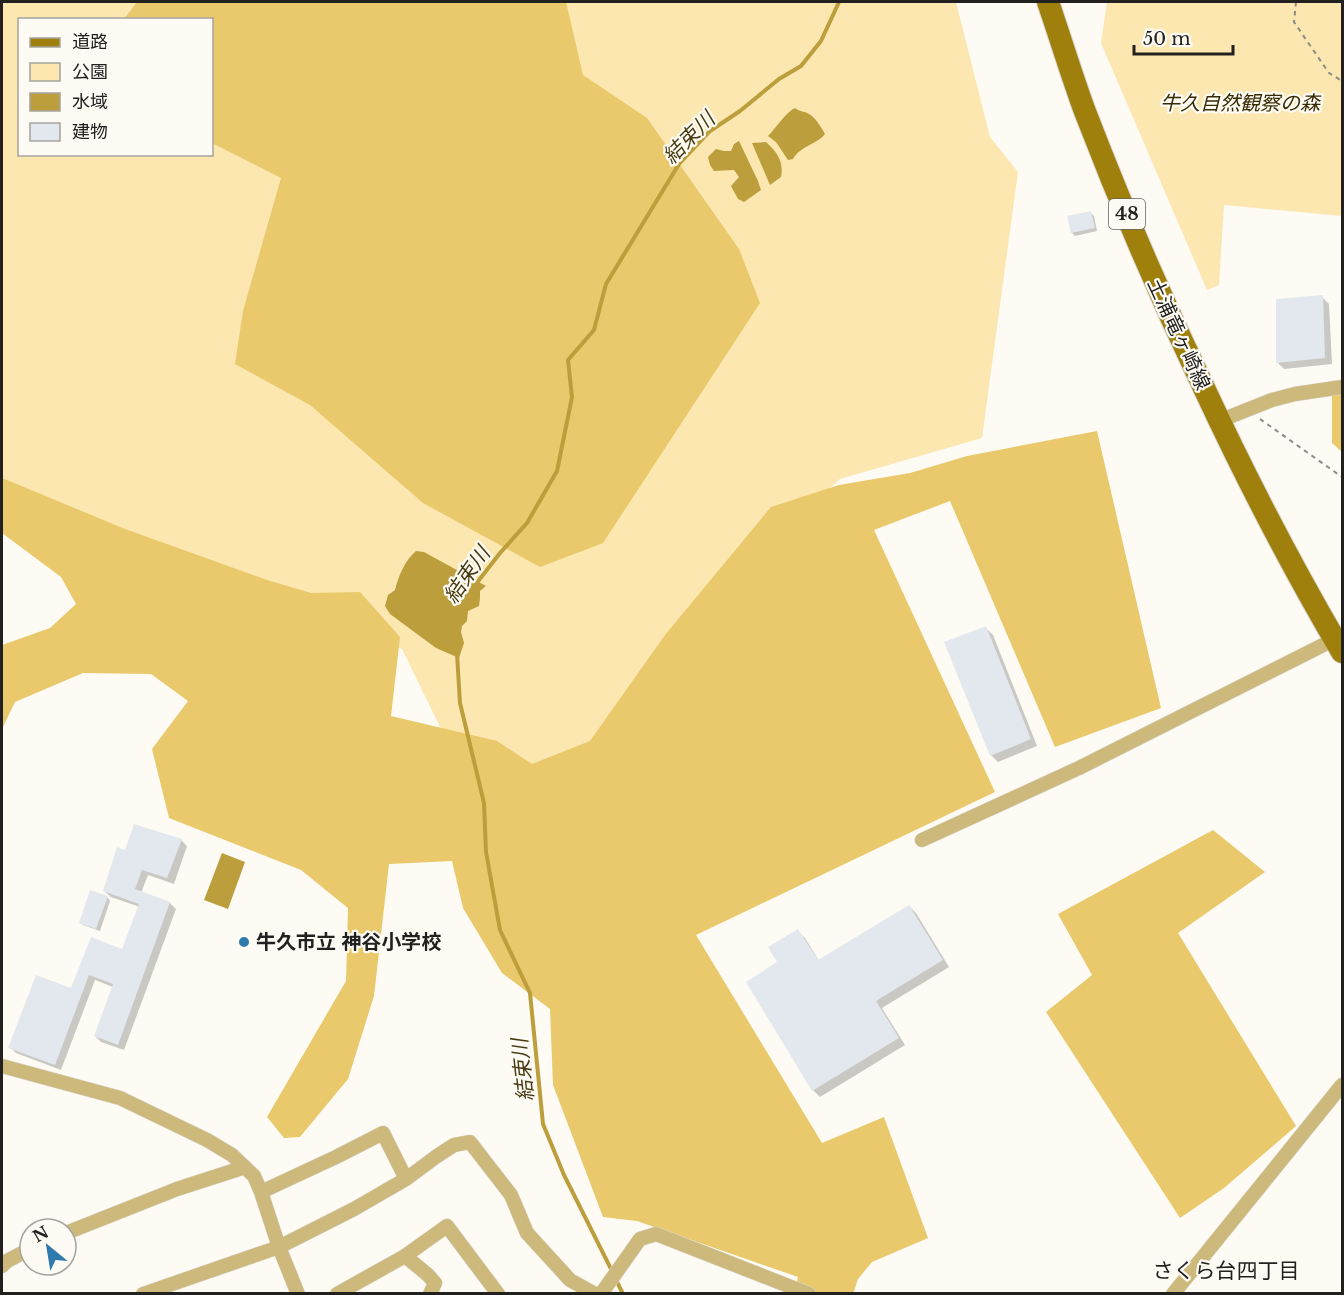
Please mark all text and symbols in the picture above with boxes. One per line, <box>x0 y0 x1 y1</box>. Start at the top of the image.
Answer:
legend <box>18 18 213 156</box>
scale bar <box>1134 18 1233 56</box>
text: 50 m <box>1143 28 1191 50</box>
text: 道路 <box>72 31 108 53</box>
text: 公園 <box>72 61 108 83</box>
text: 水域 <box>72 91 108 113</box>
park label: 牛久自然観察の森 <box>1160 91 1322 115</box>
water label: 結束川 <box>658 105 722 169</box>
text: 建物 <box>72 121 108 143</box>
road number: 48 <box>1109 199 1145 229</box>
street label: 土浦竜ヶ崎線 <box>1143 275 1215 393</box>
water label: 結束川 <box>438 540 497 608</box>
place label: 牛久市立 神谷小学校 <box>256 930 441 954</box>
marker: 牛久市立 神谷小学校 <box>237 935 251 949</box>
water label: 結束川 <box>507 1035 539 1103</box>
north arrow <box>18 1217 78 1277</box>
text: N <box>29 1222 52 1246</box>
district label: さくら台四丁目 <box>1153 1258 1300 1284</box>

